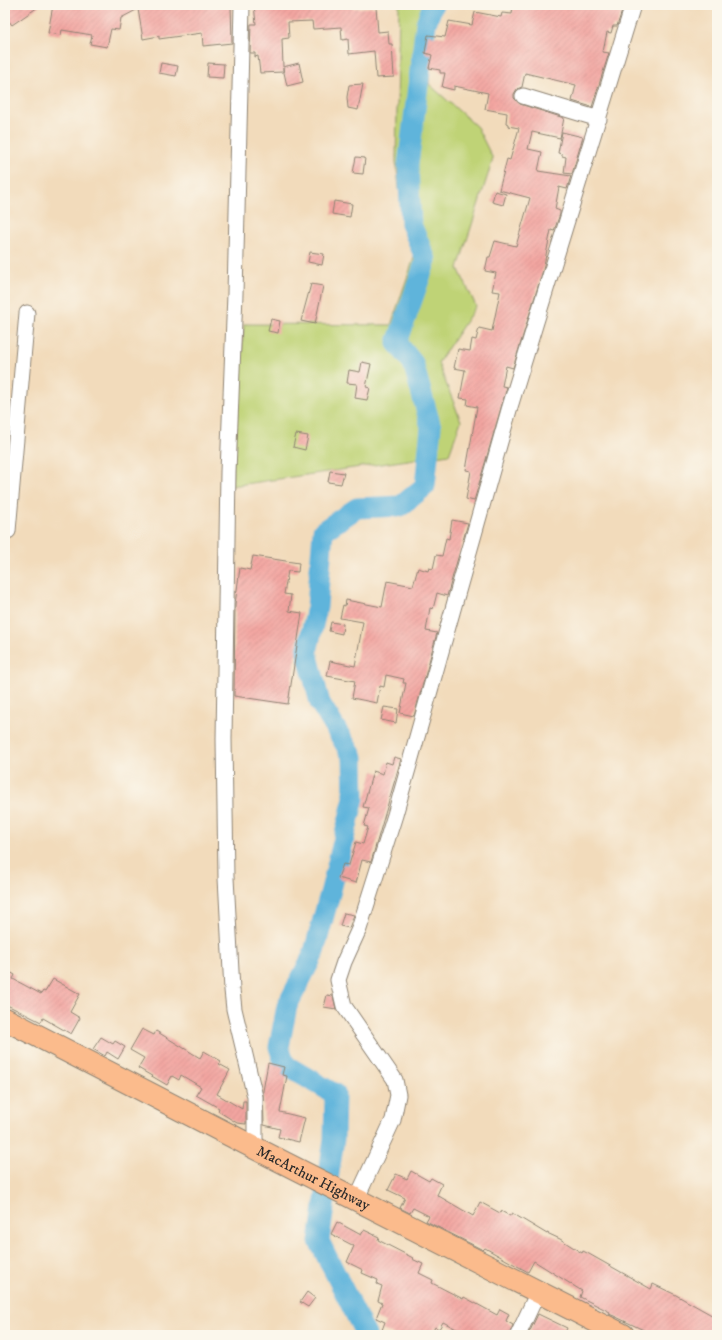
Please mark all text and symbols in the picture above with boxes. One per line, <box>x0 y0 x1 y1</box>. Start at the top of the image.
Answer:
street label: MacArthur Highway <box>253 1141 374 1215</box>

